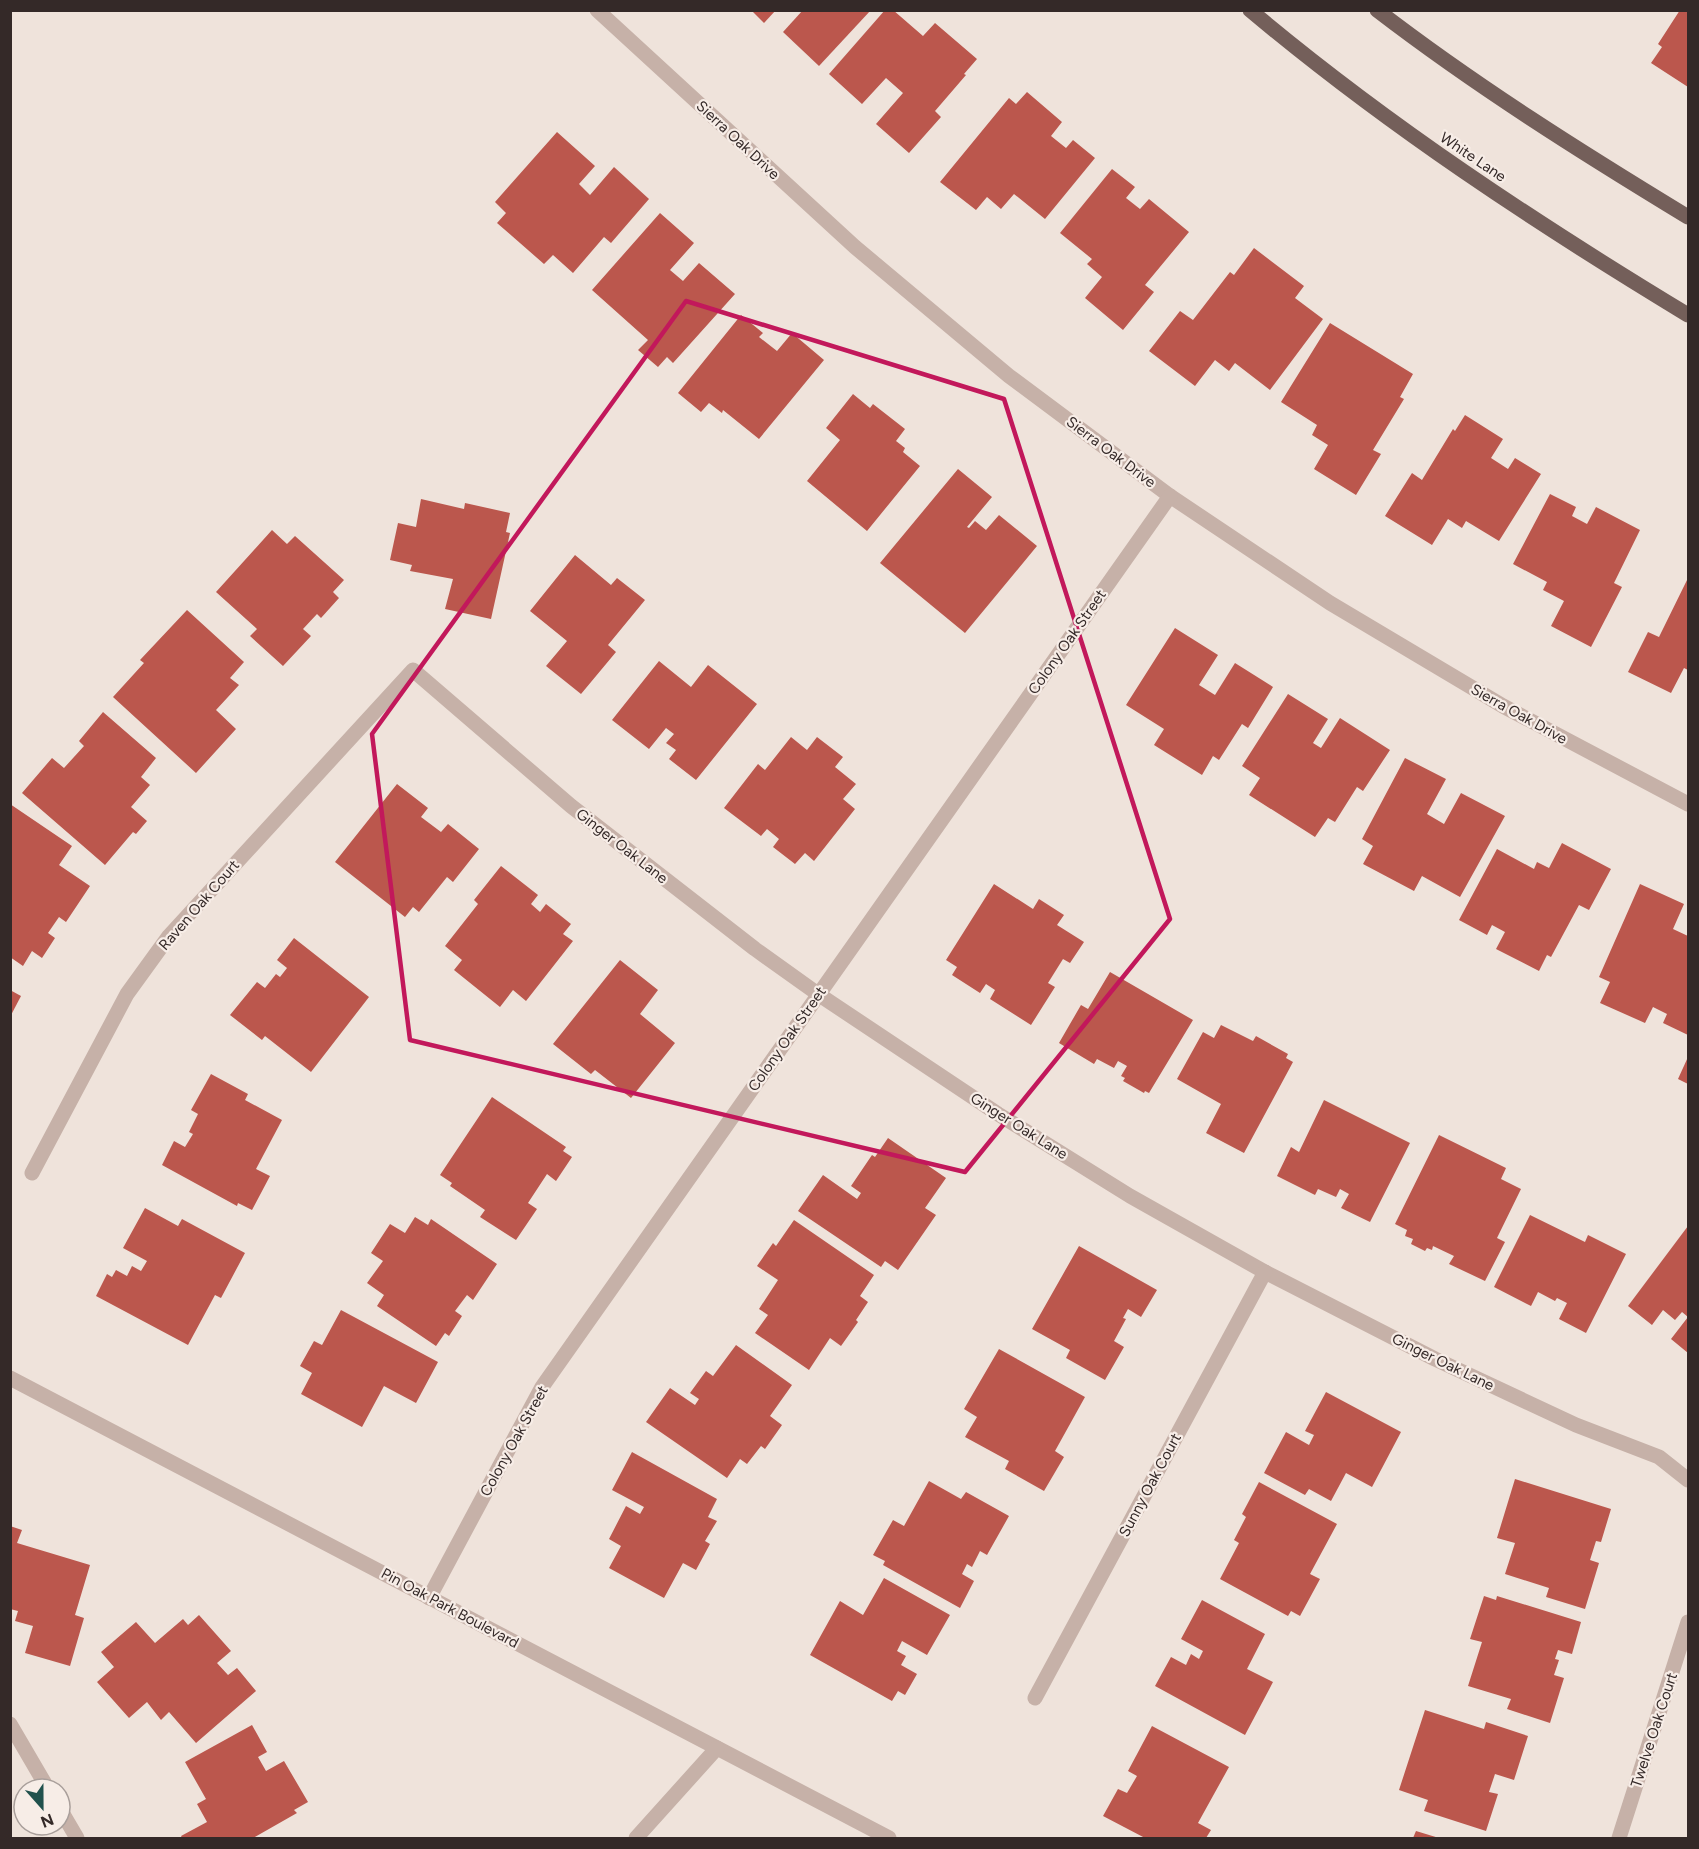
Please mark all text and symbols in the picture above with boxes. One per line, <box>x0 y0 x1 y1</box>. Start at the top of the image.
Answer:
street label: Sierra Oak Drive <box>693 97 783 183</box>
street label: White Lane <box>1437 128 1509 186</box>
street label: Sierra Oak Drive <box>1063 413 1159 491</box>
street label: Colony Oak Street <box>1024 586 1110 698</box>
street label: Sierra Oak Drive <box>1468 680 1570 748</box>
street label: Ginger Oak Lane <box>573 805 671 887</box>
street label: Raven Oak Court <box>155 856 243 954</box>
street label: Colony Oak Street <box>744 983 830 1095</box>
street label: Ginger Oak Lane <box>967 1089 1071 1163</box>
street label: Ginger Oak Lane <box>1389 1330 1497 1394</box>
street label: Colony Oak Street <box>476 1382 552 1499</box>
street label: Sunny Oak Court <box>1115 1430 1185 1540</box>
street label: Pin Oak Park Boulevard <box>378 1564 522 1652</box>
street label: Twelve Oak Court <box>1627 1670 1681 1790</box>
north arrow <box>12 1777 72 1837</box>
text: N <box>38 1809 56 1832</box>

